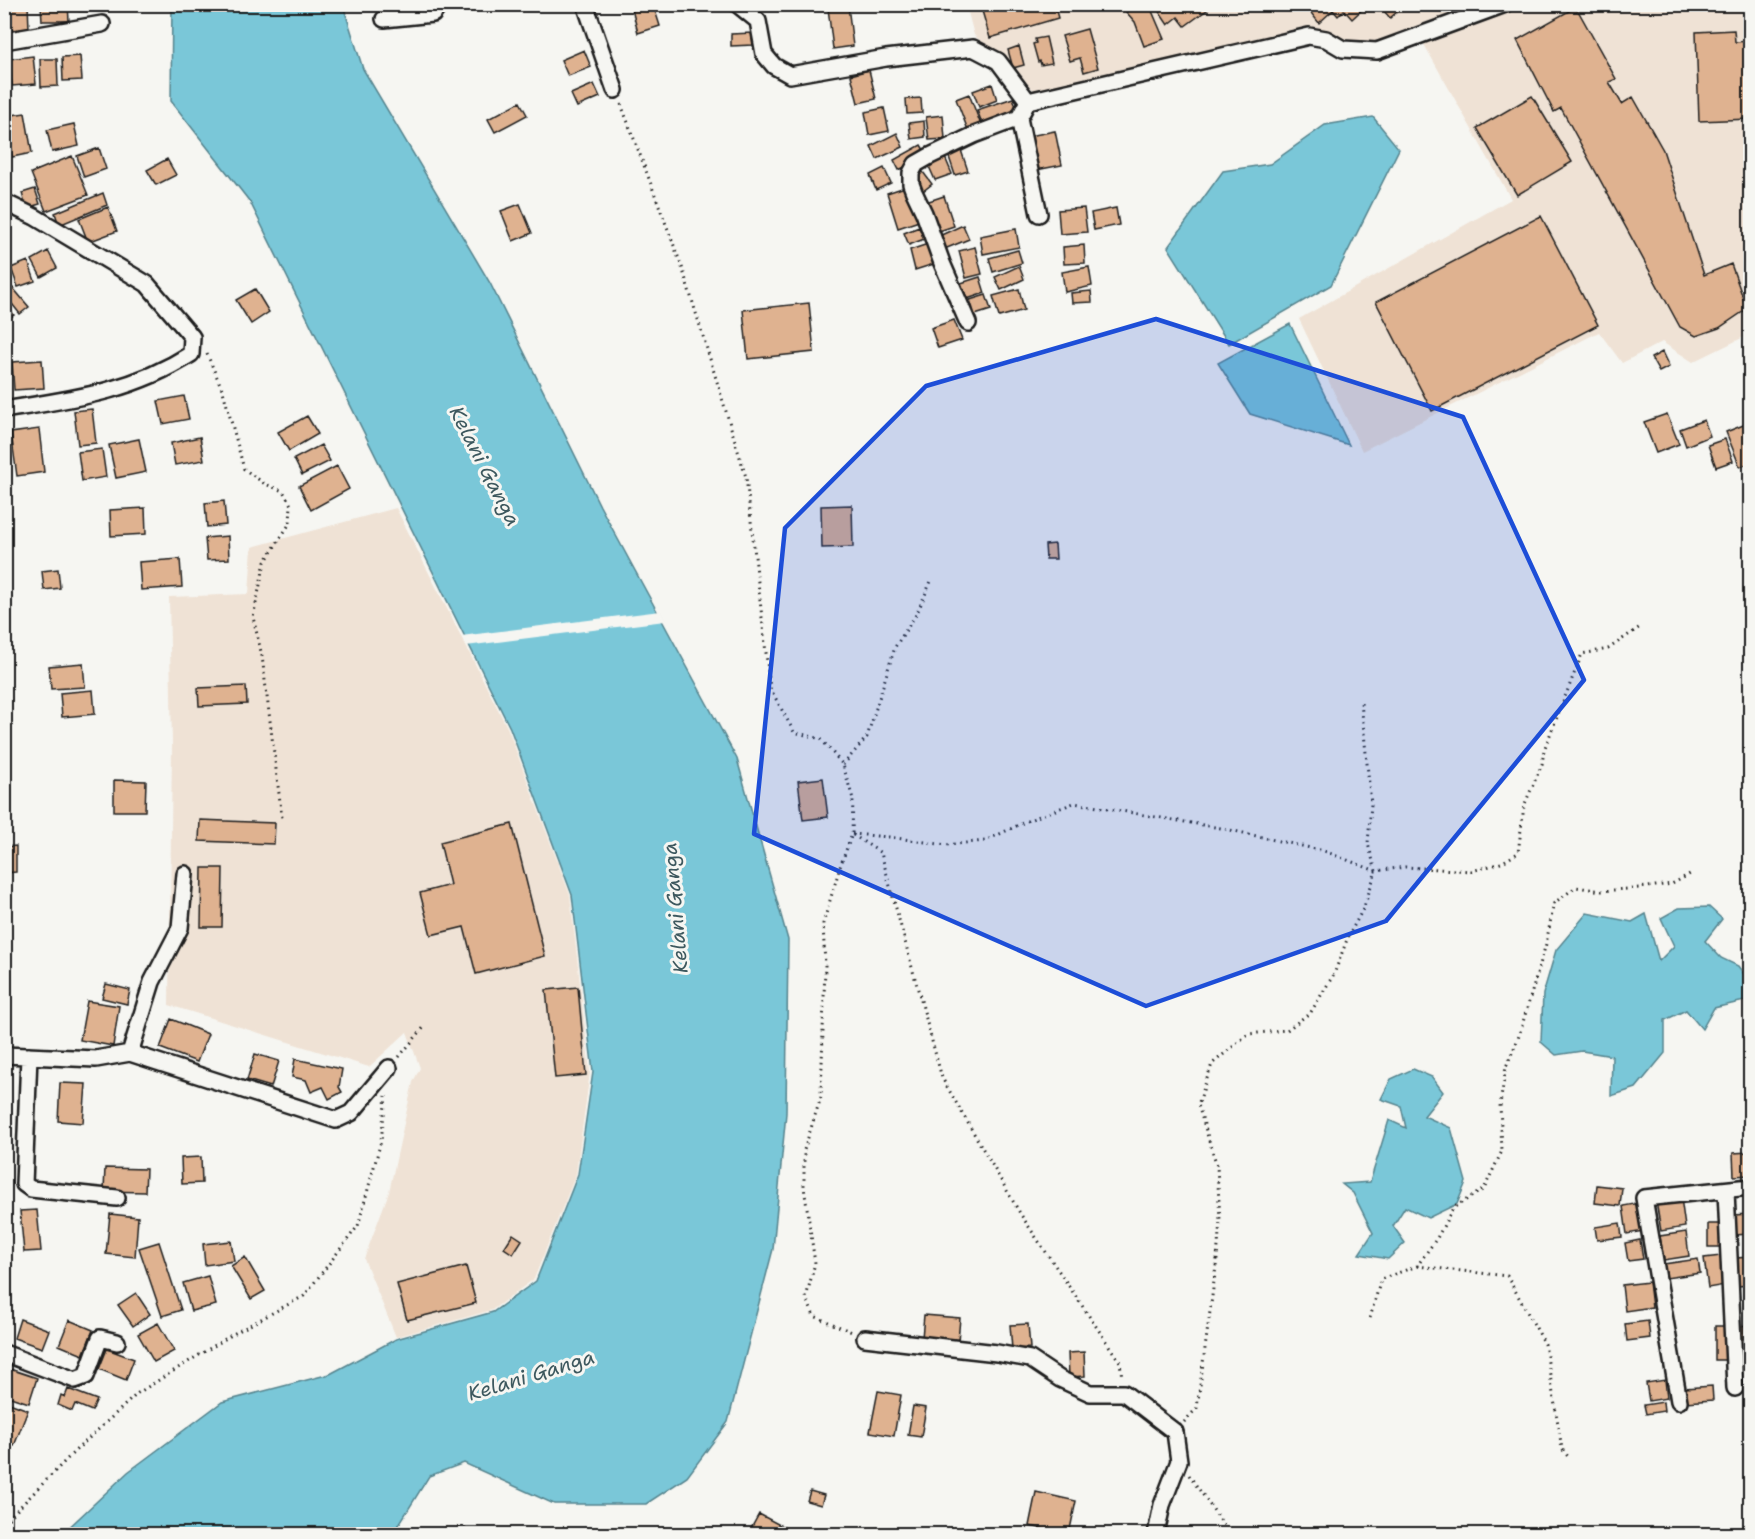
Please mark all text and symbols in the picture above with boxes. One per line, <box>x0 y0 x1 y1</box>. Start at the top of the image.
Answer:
water label: Kelani Ganga <box>444 402 526 530</box>
water label: Kelani Ganga <box>656 842 694 974</box>
water label: Kelani Ganga <box>464 1343 598 1407</box>

